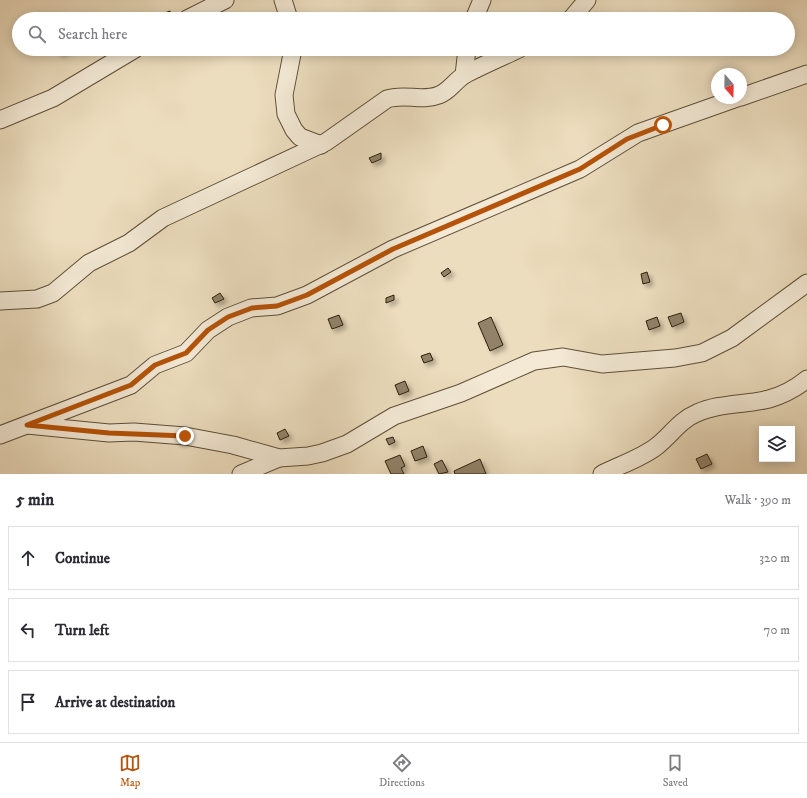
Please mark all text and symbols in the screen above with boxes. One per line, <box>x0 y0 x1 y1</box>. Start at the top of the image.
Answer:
search box <box>12 12 795 56</box>
icon: search <box>26 23 48 45</box>
text: Search here <box>58 25 127 44</box>
north arrow <box>711 68 747 104</box>
route start <box>654 116 672 134</box>
map controls <box>759 426 795 462</box>
button: layers <box>759 426 795 462</box>
route end <box>176 427 194 445</box>
text: 5 min <box>16 489 54 511</box>
text: Walk · 390 m <box>724 492 791 508</box>
icon: ahead <box>17 547 39 569</box>
text: Continue <box>55 549 110 568</box>
text: 320 m <box>759 550 790 566</box>
icon: left <box>17 619 39 641</box>
text: Turn left <box>55 621 109 640</box>
text: 70 m <box>764 622 790 638</box>
icon: arrive <box>17 691 39 713</box>
text: Arrive at destination <box>55 693 175 712</box>
tab: Map <box>119 752 141 790</box>
tab: Directions <box>379 752 425 790</box>
tab: Saved <box>663 752 688 790</box>

